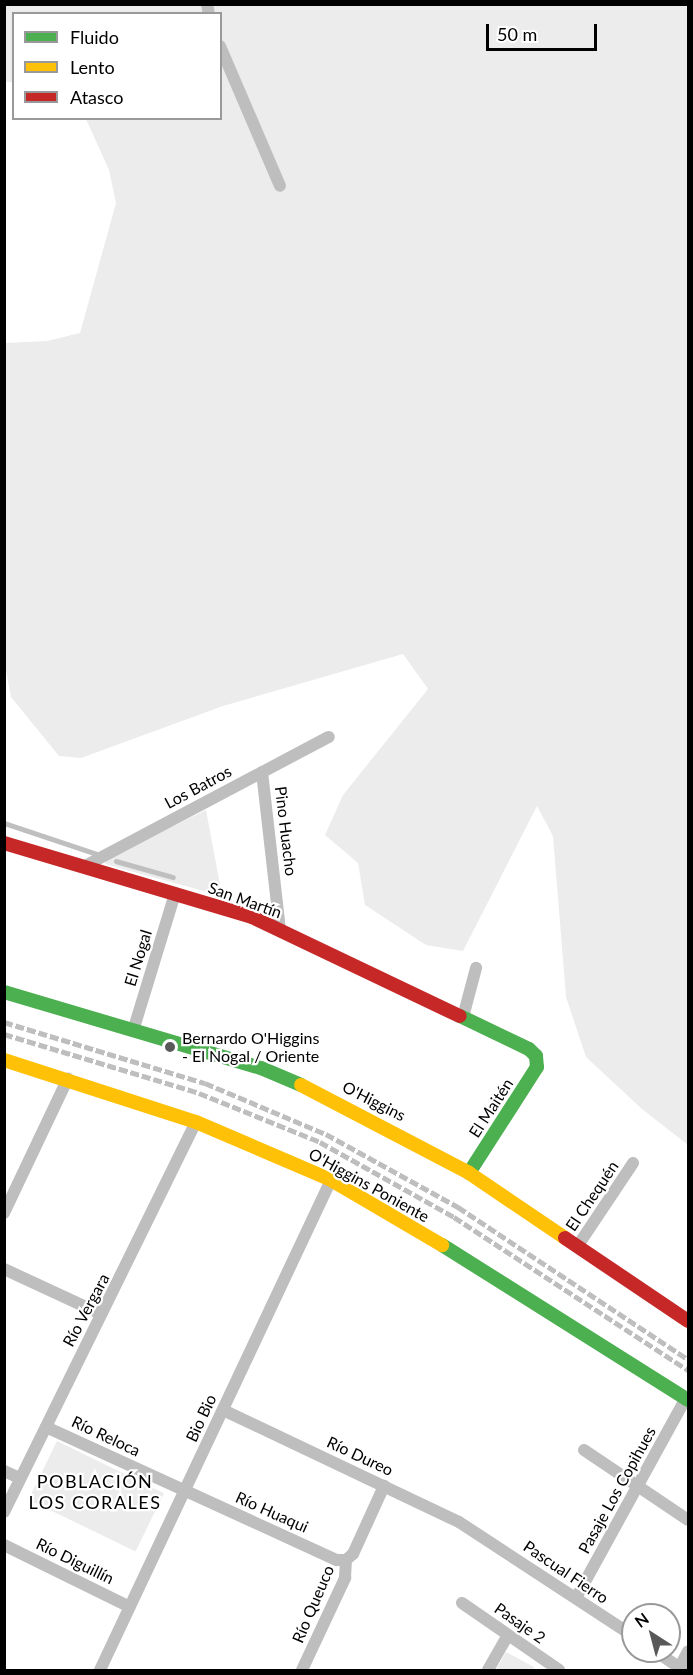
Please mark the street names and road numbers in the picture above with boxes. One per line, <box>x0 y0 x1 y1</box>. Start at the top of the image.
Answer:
street label: Los Batros <box>161 761 235 813</box>
street label: Pino Huacho <box>271 785 301 877</box>
street label: San Martín <box>206 878 284 922</box>
street label: El Nogal <box>120 927 156 989</box>
street label: El Maitén <box>465 1075 517 1141</box>
street label: O'Higgins <box>339 1077 409 1125</box>
street label: O'Higgins Poniente <box>305 1144 433 1226</box>
street label: El Chequén <box>562 1157 622 1235</box>
street label: Río Vergara <box>59 1270 113 1350</box>
street label: Bio Bio <box>182 1391 220 1445</box>
street label: Río Reloca <box>69 1412 143 1460</box>
street label: Pasaje Los Copihues <box>574 1423 660 1557</box>
street label: Río Dureo <box>324 1432 396 1480</box>
street label: Río Huaqui <box>233 1487 311 1537</box>
street label: Río Diguillín <box>33 1534 117 1588</box>
street label: Pascual Fierro <box>520 1537 612 1607</box>
street label: Río Queuco <box>288 1562 338 1646</box>
street label: Pasaje 2 <box>491 1599 549 1647</box>

